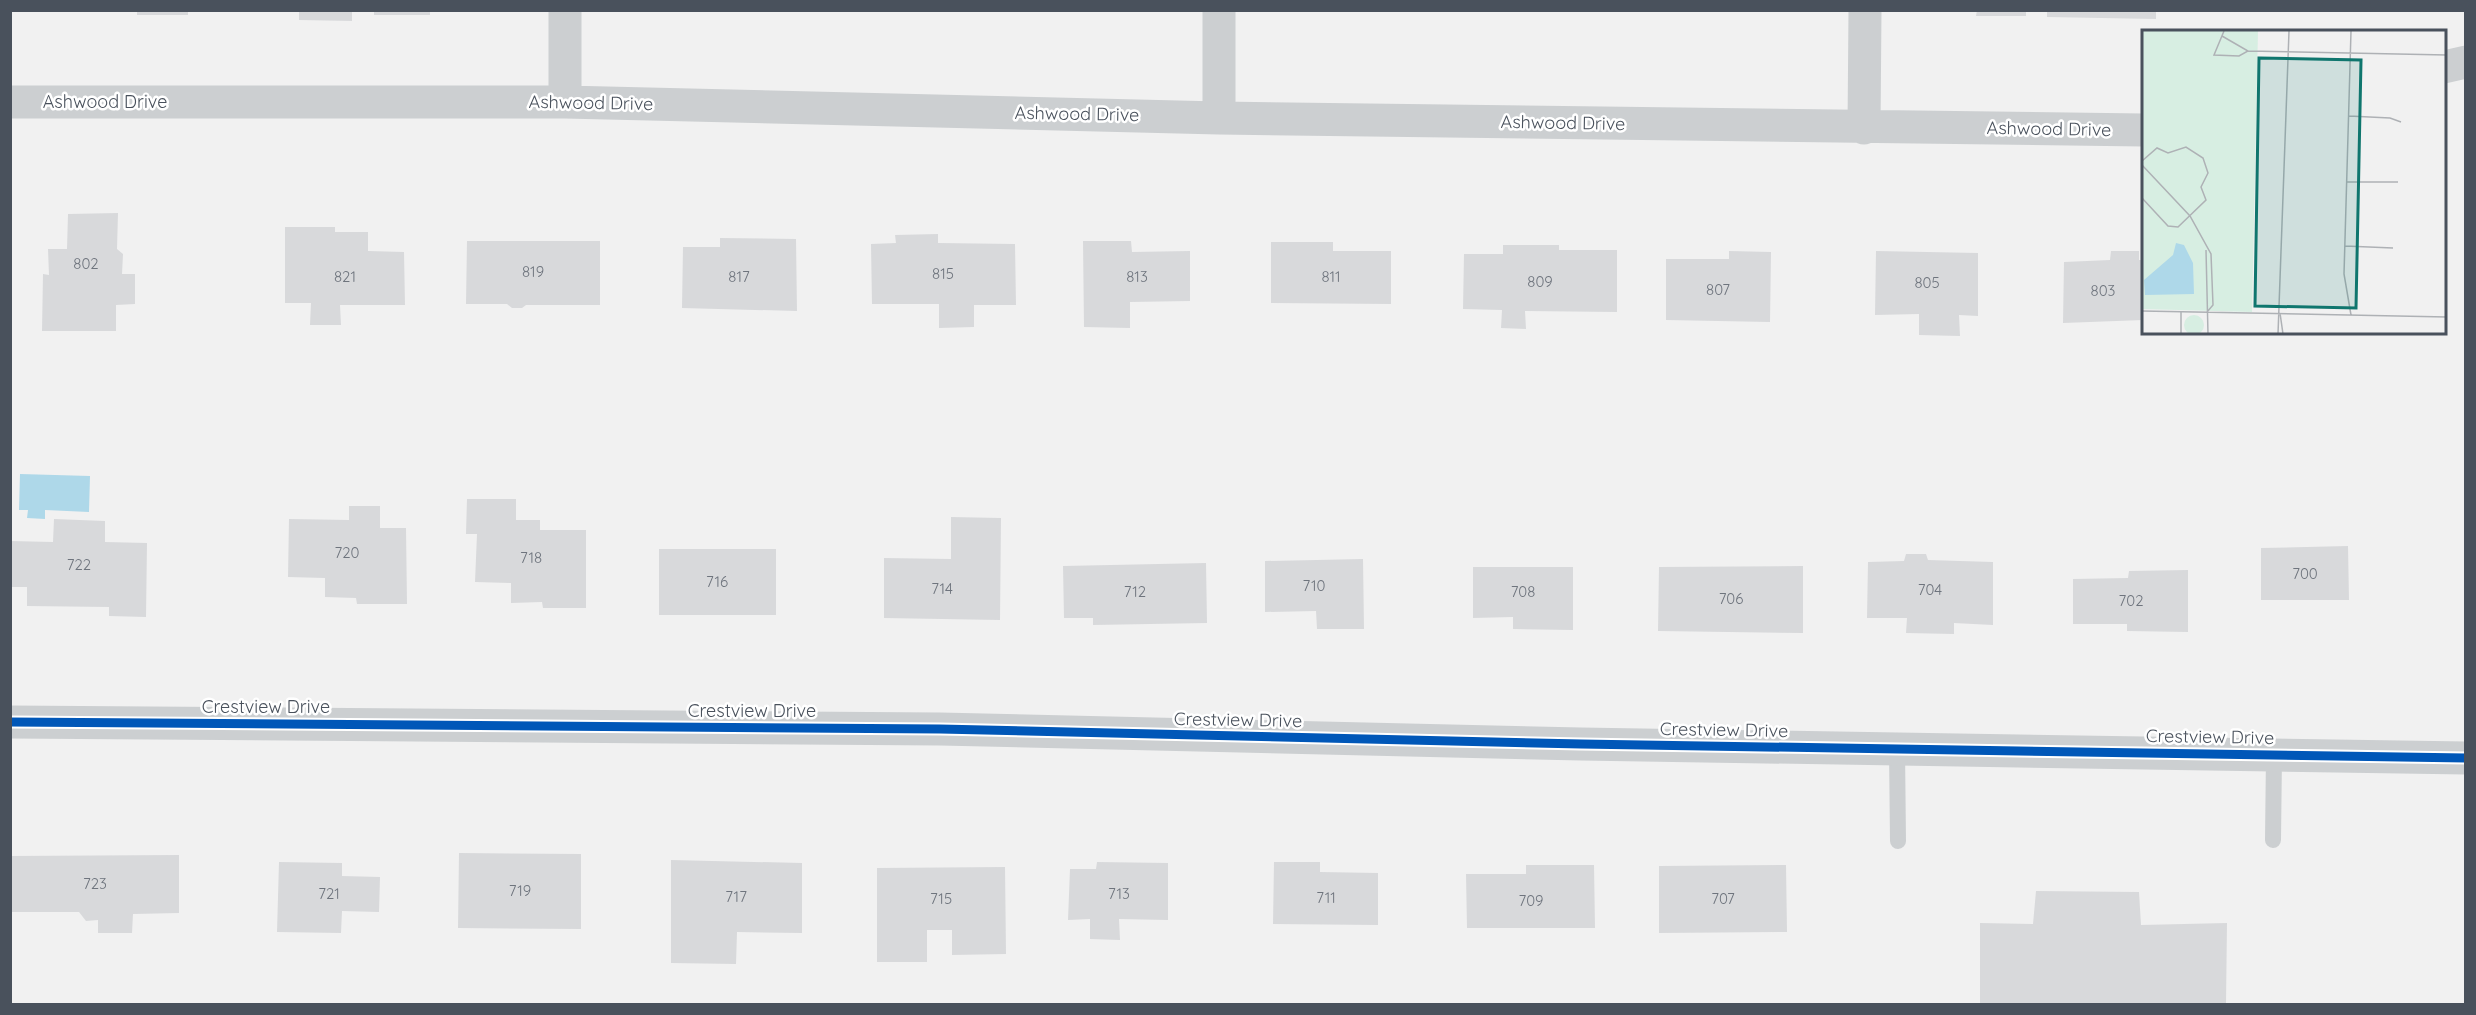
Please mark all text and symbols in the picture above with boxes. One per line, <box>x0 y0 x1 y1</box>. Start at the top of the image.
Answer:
inset map <box>2142 30 2446 334</box>
street label: Ashwood Drive <box>43 90 167 113</box>
street label: Ashwood Drive <box>528 90 654 115</box>
street label: Ashwood Drive <box>1014 101 1140 126</box>
street label: Ashwood Drive <box>1500 110 1626 135</box>
street label: Ashwood Drive <box>1986 116 2112 141</box>
house number: 802 <box>73 254 99 273</box>
house number: 819 <box>522 262 544 281</box>
house number: 815 <box>932 264 954 283</box>
house number: 821 <box>334 267 356 286</box>
house number: 817 <box>728 267 750 286</box>
house number: 813 <box>1126 267 1148 286</box>
house number: 811 <box>1321 267 1341 286</box>
house number: 809 <box>1527 272 1553 291</box>
house number: 805 <box>1914 273 1940 292</box>
house number: 807 <box>1706 280 1730 299</box>
house number: 803 <box>2091 281 2116 300</box>
house number: 720 <box>335 543 360 562</box>
house number: 718 <box>520 548 542 567</box>
house number: 722 <box>67 555 91 574</box>
house number: 700 <box>2292 564 2318 583</box>
house number: 716 <box>706 572 728 591</box>
house number: 710 <box>1303 576 1326 595</box>
house number: 714 <box>931 579 953 598</box>
house number: 704 <box>1918 580 1942 599</box>
house number: 712 <box>1124 582 1146 601</box>
house number: 708 <box>1511 582 1535 601</box>
house number: 706 <box>1719 589 1743 608</box>
house number: 702 <box>2119 591 2143 610</box>
street label: Crestview Drive <box>202 695 330 718</box>
street label: Crestview Drive <box>688 699 816 722</box>
street label: Crestview Drive <box>1174 707 1302 732</box>
street label: Crestview Drive <box>1660 717 1788 742</box>
street label: Crestview Drive <box>2146 724 2274 749</box>
house number: 723 <box>83 874 107 893</box>
house number: 719 <box>509 881 531 900</box>
house number: 721 <box>318 884 340 903</box>
house number: 713 <box>1108 884 1130 903</box>
house number: 717 <box>725 887 747 906</box>
house number: 711 <box>1316 888 1336 907</box>
house number: 715 <box>930 889 952 908</box>
house number: 707 <box>1711 889 1735 908</box>
house number: 709 <box>1519 891 1544 910</box>

